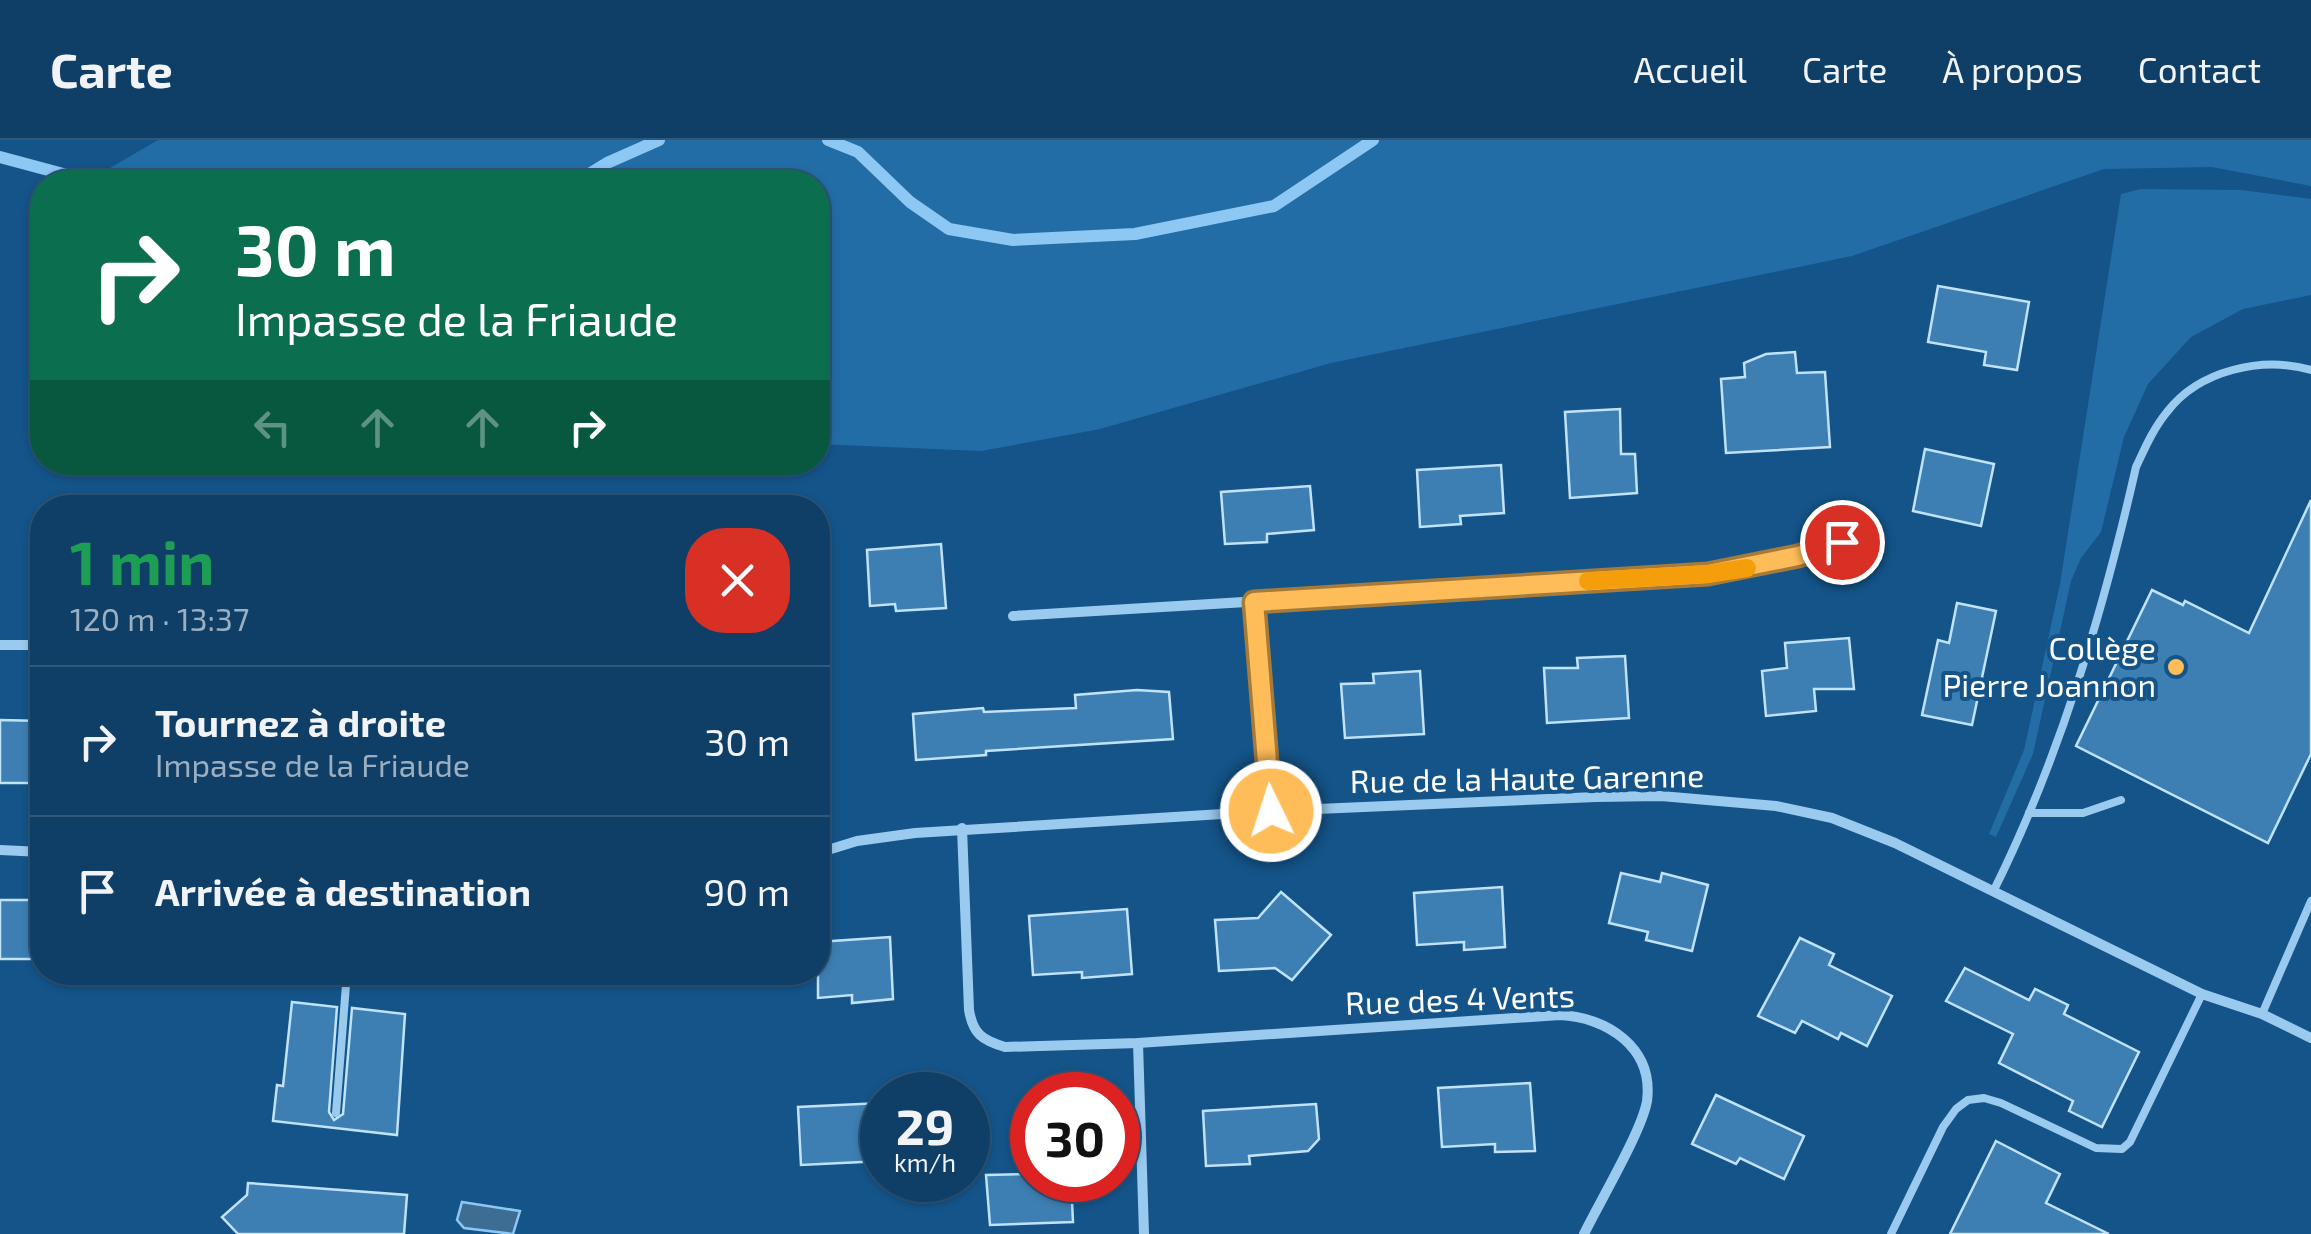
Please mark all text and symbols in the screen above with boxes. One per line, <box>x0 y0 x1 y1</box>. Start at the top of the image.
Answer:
text: Carte <box>50 40 173 98</box>
text: Accueil <box>1633 48 1747 90</box>
text: Carte <box>1802 48 1887 90</box>
text: À propos <box>1942 48 2083 90</box>
text: Contact <box>2138 48 2261 90</box>
text: 30 m <box>235 206 396 290</box>
icon: right <box>70 210 200 340</box>
text: Impasse de la Friaude <box>235 291 678 345</box>
icon: left <box>245 400 300 455</box>
icon: ahead <box>350 400 405 455</box>
icon: ahead <box>455 400 510 455</box>
icon: right <box>560 400 615 455</box>
pin <box>1800 500 1885 585</box>
icon: arrive <box>1815 515 1870 570</box>
text: 1 min <box>70 525 214 597</box>
button: close <box>685 528 790 633</box>
text: 120 m · 13:37 <box>70 599 249 637</box>
place label: Collège Pierre Joannon <box>1942 628 2156 703</box>
marker: Collège Pierre Joannon <box>2165 656 2187 678</box>
text: Tournez à droite <box>155 699 446 745</box>
icon: right <box>70 714 125 769</box>
text: 30 m <box>704 718 790 764</box>
text: Impasse de la Friaude <box>155 745 470 783</box>
street label: Rue de la Haute Garenne <box>1349 755 1705 799</box>
position arrow <box>1219 759 1323 863</box>
icon: arrive <box>70 864 125 919</box>
text: Arrivée à destination <box>155 868 531 914</box>
text: 90 m <box>704 868 790 914</box>
street label: Rue des 4 Vents <box>1344 975 1575 1021</box>
speed limit sign: 30 <box>1010 1072 1140 1202</box>
text: 29 <box>896 1095 954 1155</box>
text: km/h <box>894 1147 956 1177</box>

